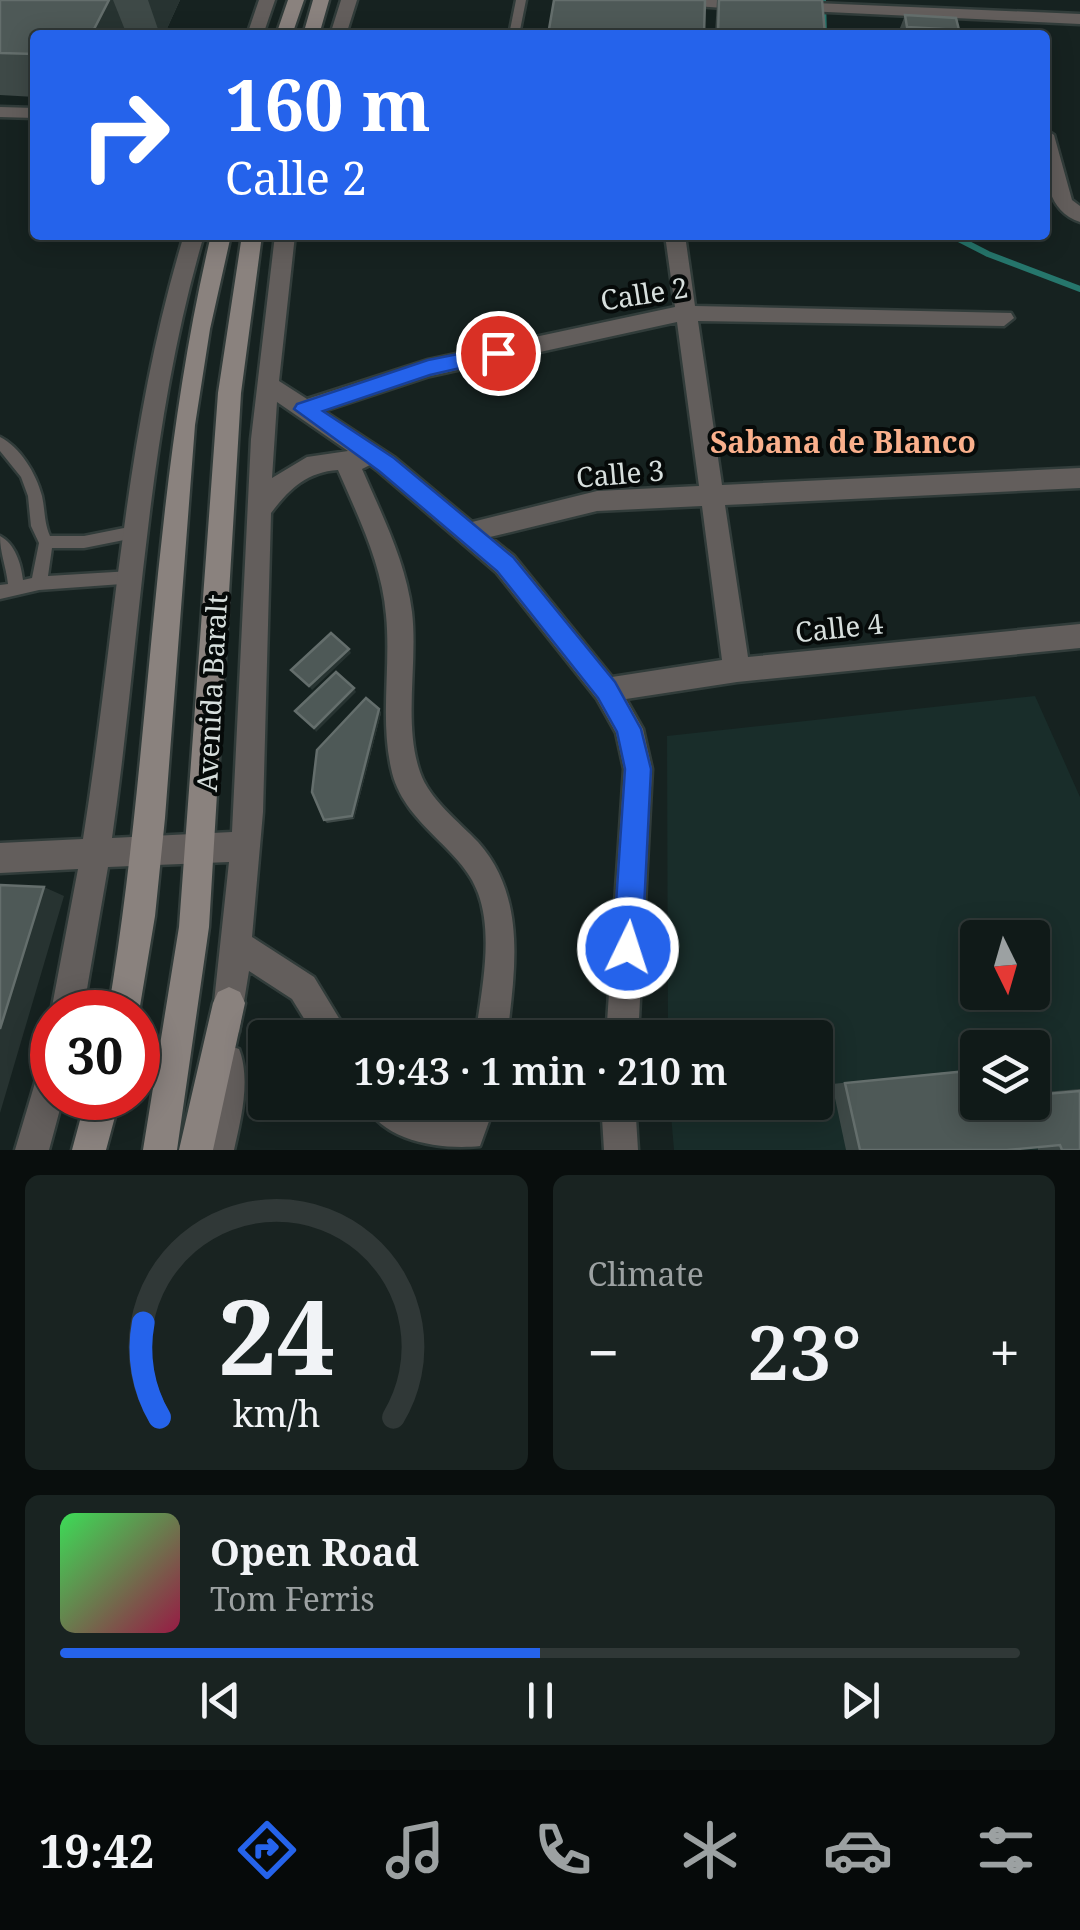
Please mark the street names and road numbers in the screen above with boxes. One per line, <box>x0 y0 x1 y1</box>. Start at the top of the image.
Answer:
street label: Calle 2 <box>597 267 691 319</box>
street label: Calle 3 <box>574 450 666 496</box>
street label: Avenida Baralt <box>187 593 235 793</box>
street label: Calle 4 <box>793 603 885 651</box>

